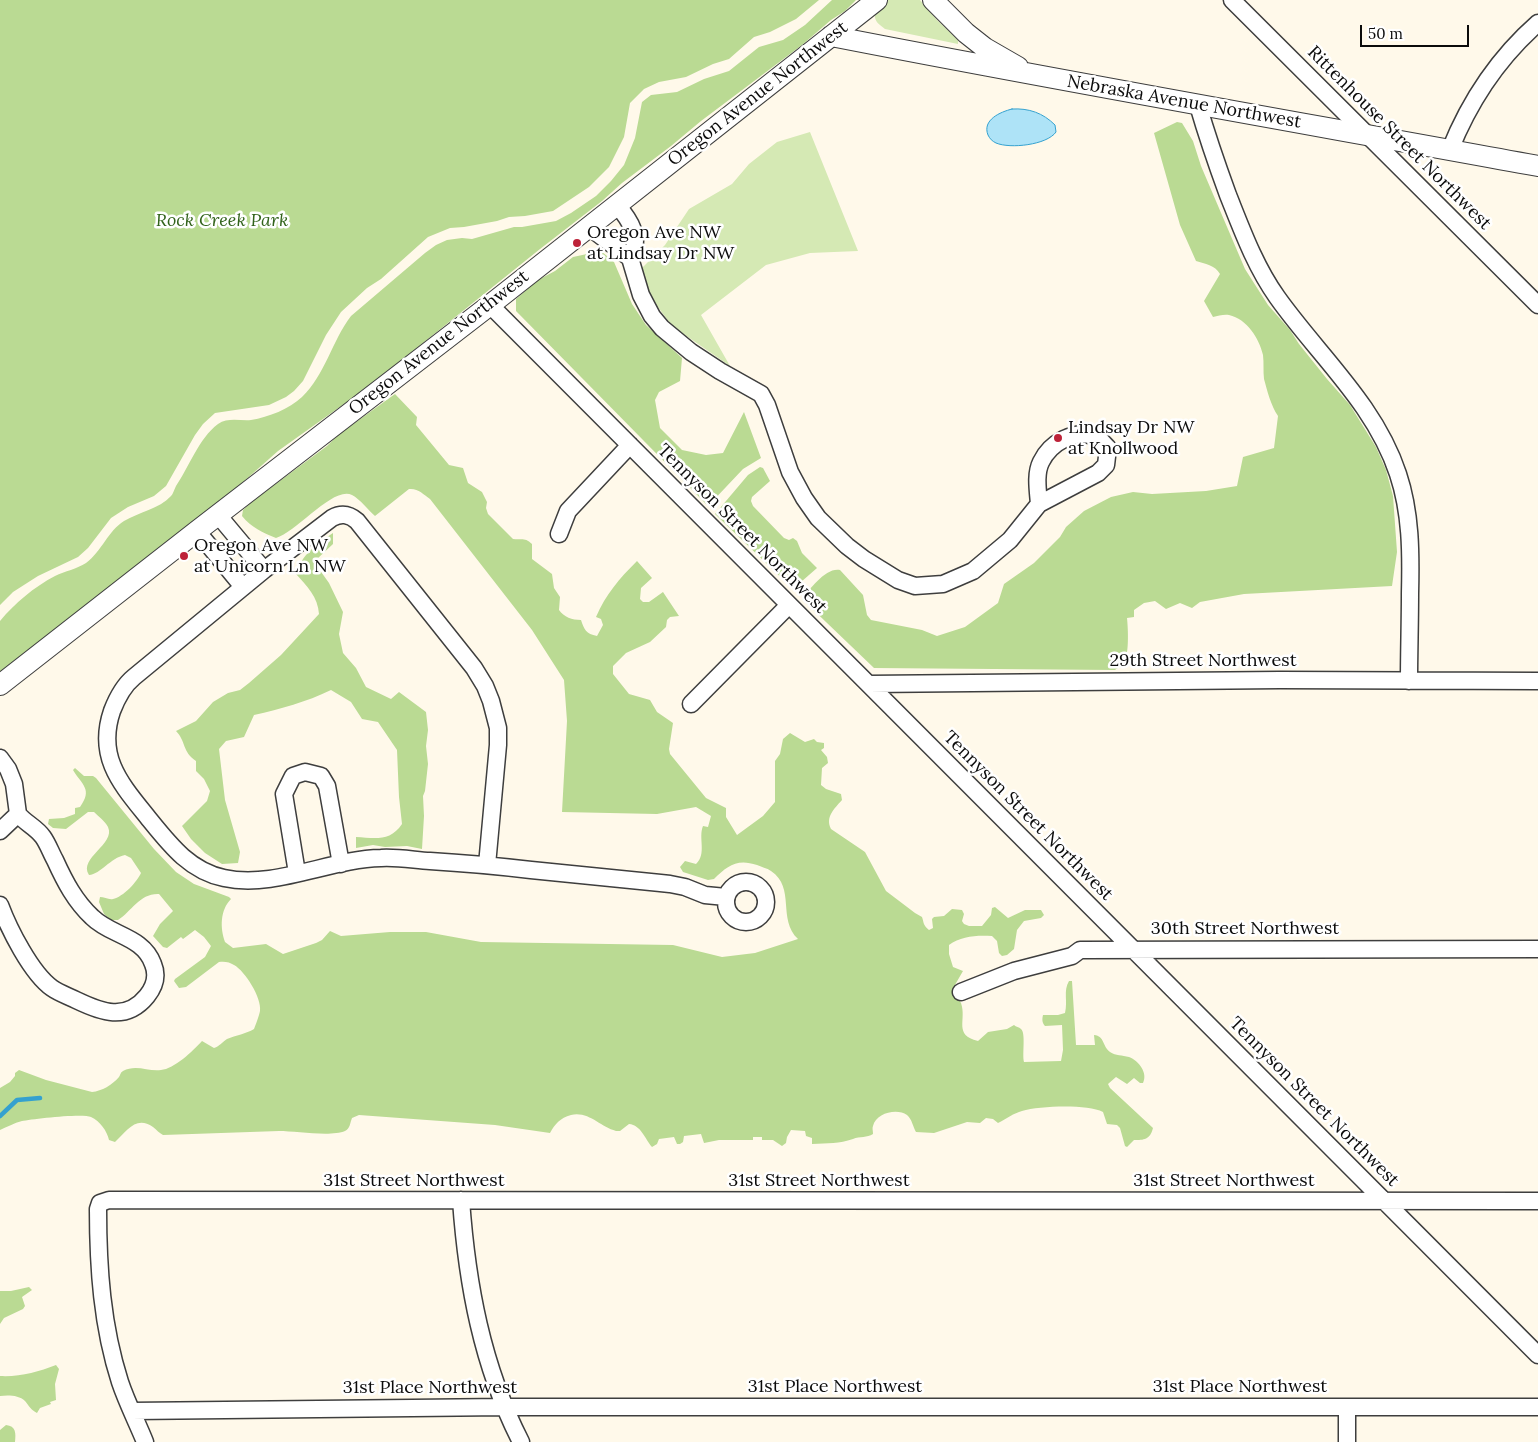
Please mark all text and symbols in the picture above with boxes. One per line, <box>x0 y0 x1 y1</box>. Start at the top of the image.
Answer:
scale bar <box>1363 15 1472 47</box>
street label: Oregon Avenue Northwest <box>664 17 852 171</box>
text: 50 m <box>1368 24 1403 43</box>
street label: Rittenhouse Street Northwest <box>1303 42 1495 234</box>
street label: Nebraska Avenue Northwest <box>1065 71 1303 133</box>
park label: Rock Creek Park <box>156 210 288 232</box>
place label: Oregon Ave NW at Lindsay Dr NW <box>587 222 734 264</box>
marker: Oregon Ave NW at Lindsay Dr NW <box>571 237 583 249</box>
street label: Oregon Avenue Northwest <box>345 266 533 420</box>
place label: Lindsay Dr NW at Knollwood <box>1068 417 1194 459</box>
marker: Lindsay Dr NW at Knollwood <box>1052 432 1064 444</box>
street label: Tennyson Street Northwest <box>653 440 831 618</box>
place label: Oregon Ave NW at Unicorn Ln NW <box>194 535 346 578</box>
marker: Oregon Ave NW at Unicorn Ln NW <box>178 550 190 562</box>
street label: 29th Street Northwest <box>1109 650 1297 672</box>
street label: Tennyson Street Northwest <box>939 727 1117 905</box>
street label: 30th Street Northwest <box>1151 918 1339 940</box>
street label: Tennyson Street Northwest <box>1225 1013 1403 1191</box>
street label: 31st Street Northwest <box>323 1170 505 1192</box>
street label: 31st Street Northwest <box>728 1170 910 1192</box>
street label: 31st Street Northwest <box>1133 1170 1315 1192</box>
street label: 31st Place Northwest <box>748 1376 922 1398</box>
street label: 31st Place Northwest <box>1153 1376 1327 1398</box>
street label: 31st Place Northwest <box>343 1377 517 1399</box>

